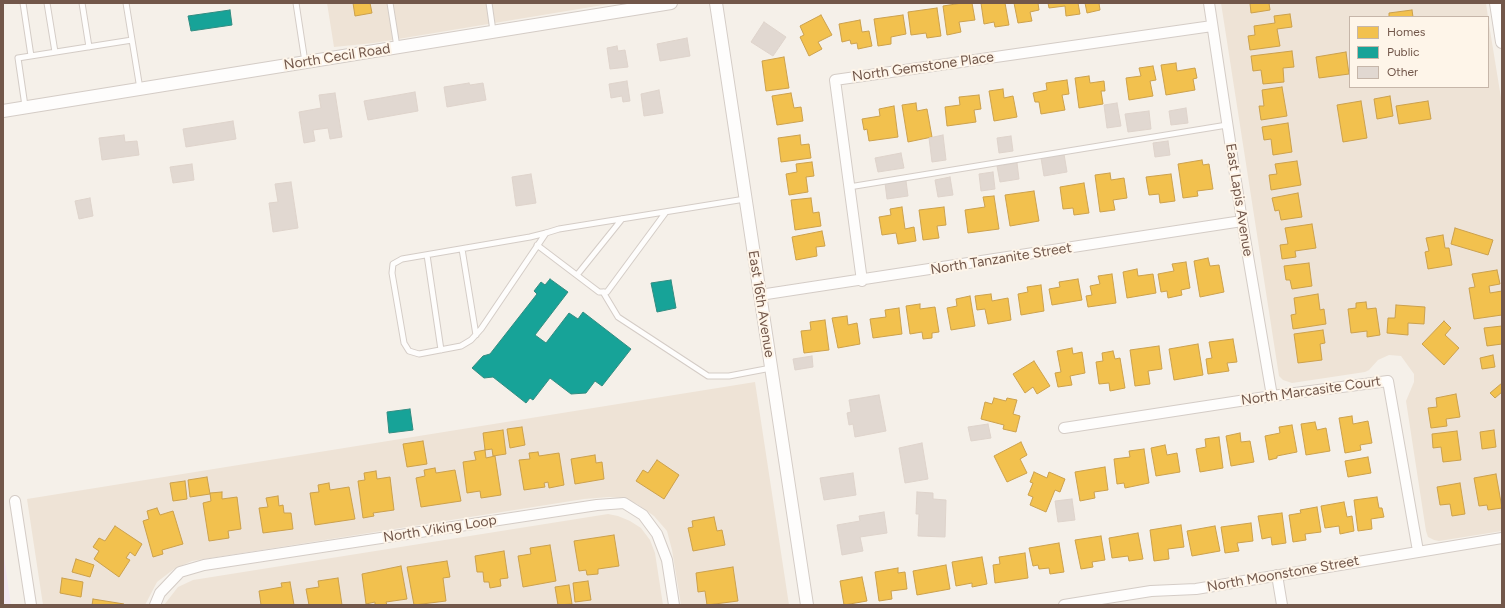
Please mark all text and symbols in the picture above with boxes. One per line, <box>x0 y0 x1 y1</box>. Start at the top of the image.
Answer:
legend <box>1349 16 1489 88</box>
text: Homes <box>1387 25 1425 39</box>
street label: North Cecil Road <box>283 40 391 74</box>
text: Public <box>1387 45 1420 59</box>
street label: North Gemstone Place <box>851 49 995 85</box>
text: Other <box>1387 65 1418 79</box>
street label: East Lapis Avenue <box>1222 142 1256 258</box>
street label: North Tanzanite Street <box>929 240 1073 278</box>
street label: East 16th Avenue <box>744 249 778 359</box>
street label: North Marcasite Court <box>1240 373 1382 409</box>
street label: North Viking Loop <box>382 512 498 546</box>
street label: North Moonstone Street <box>1206 552 1360 596</box>

